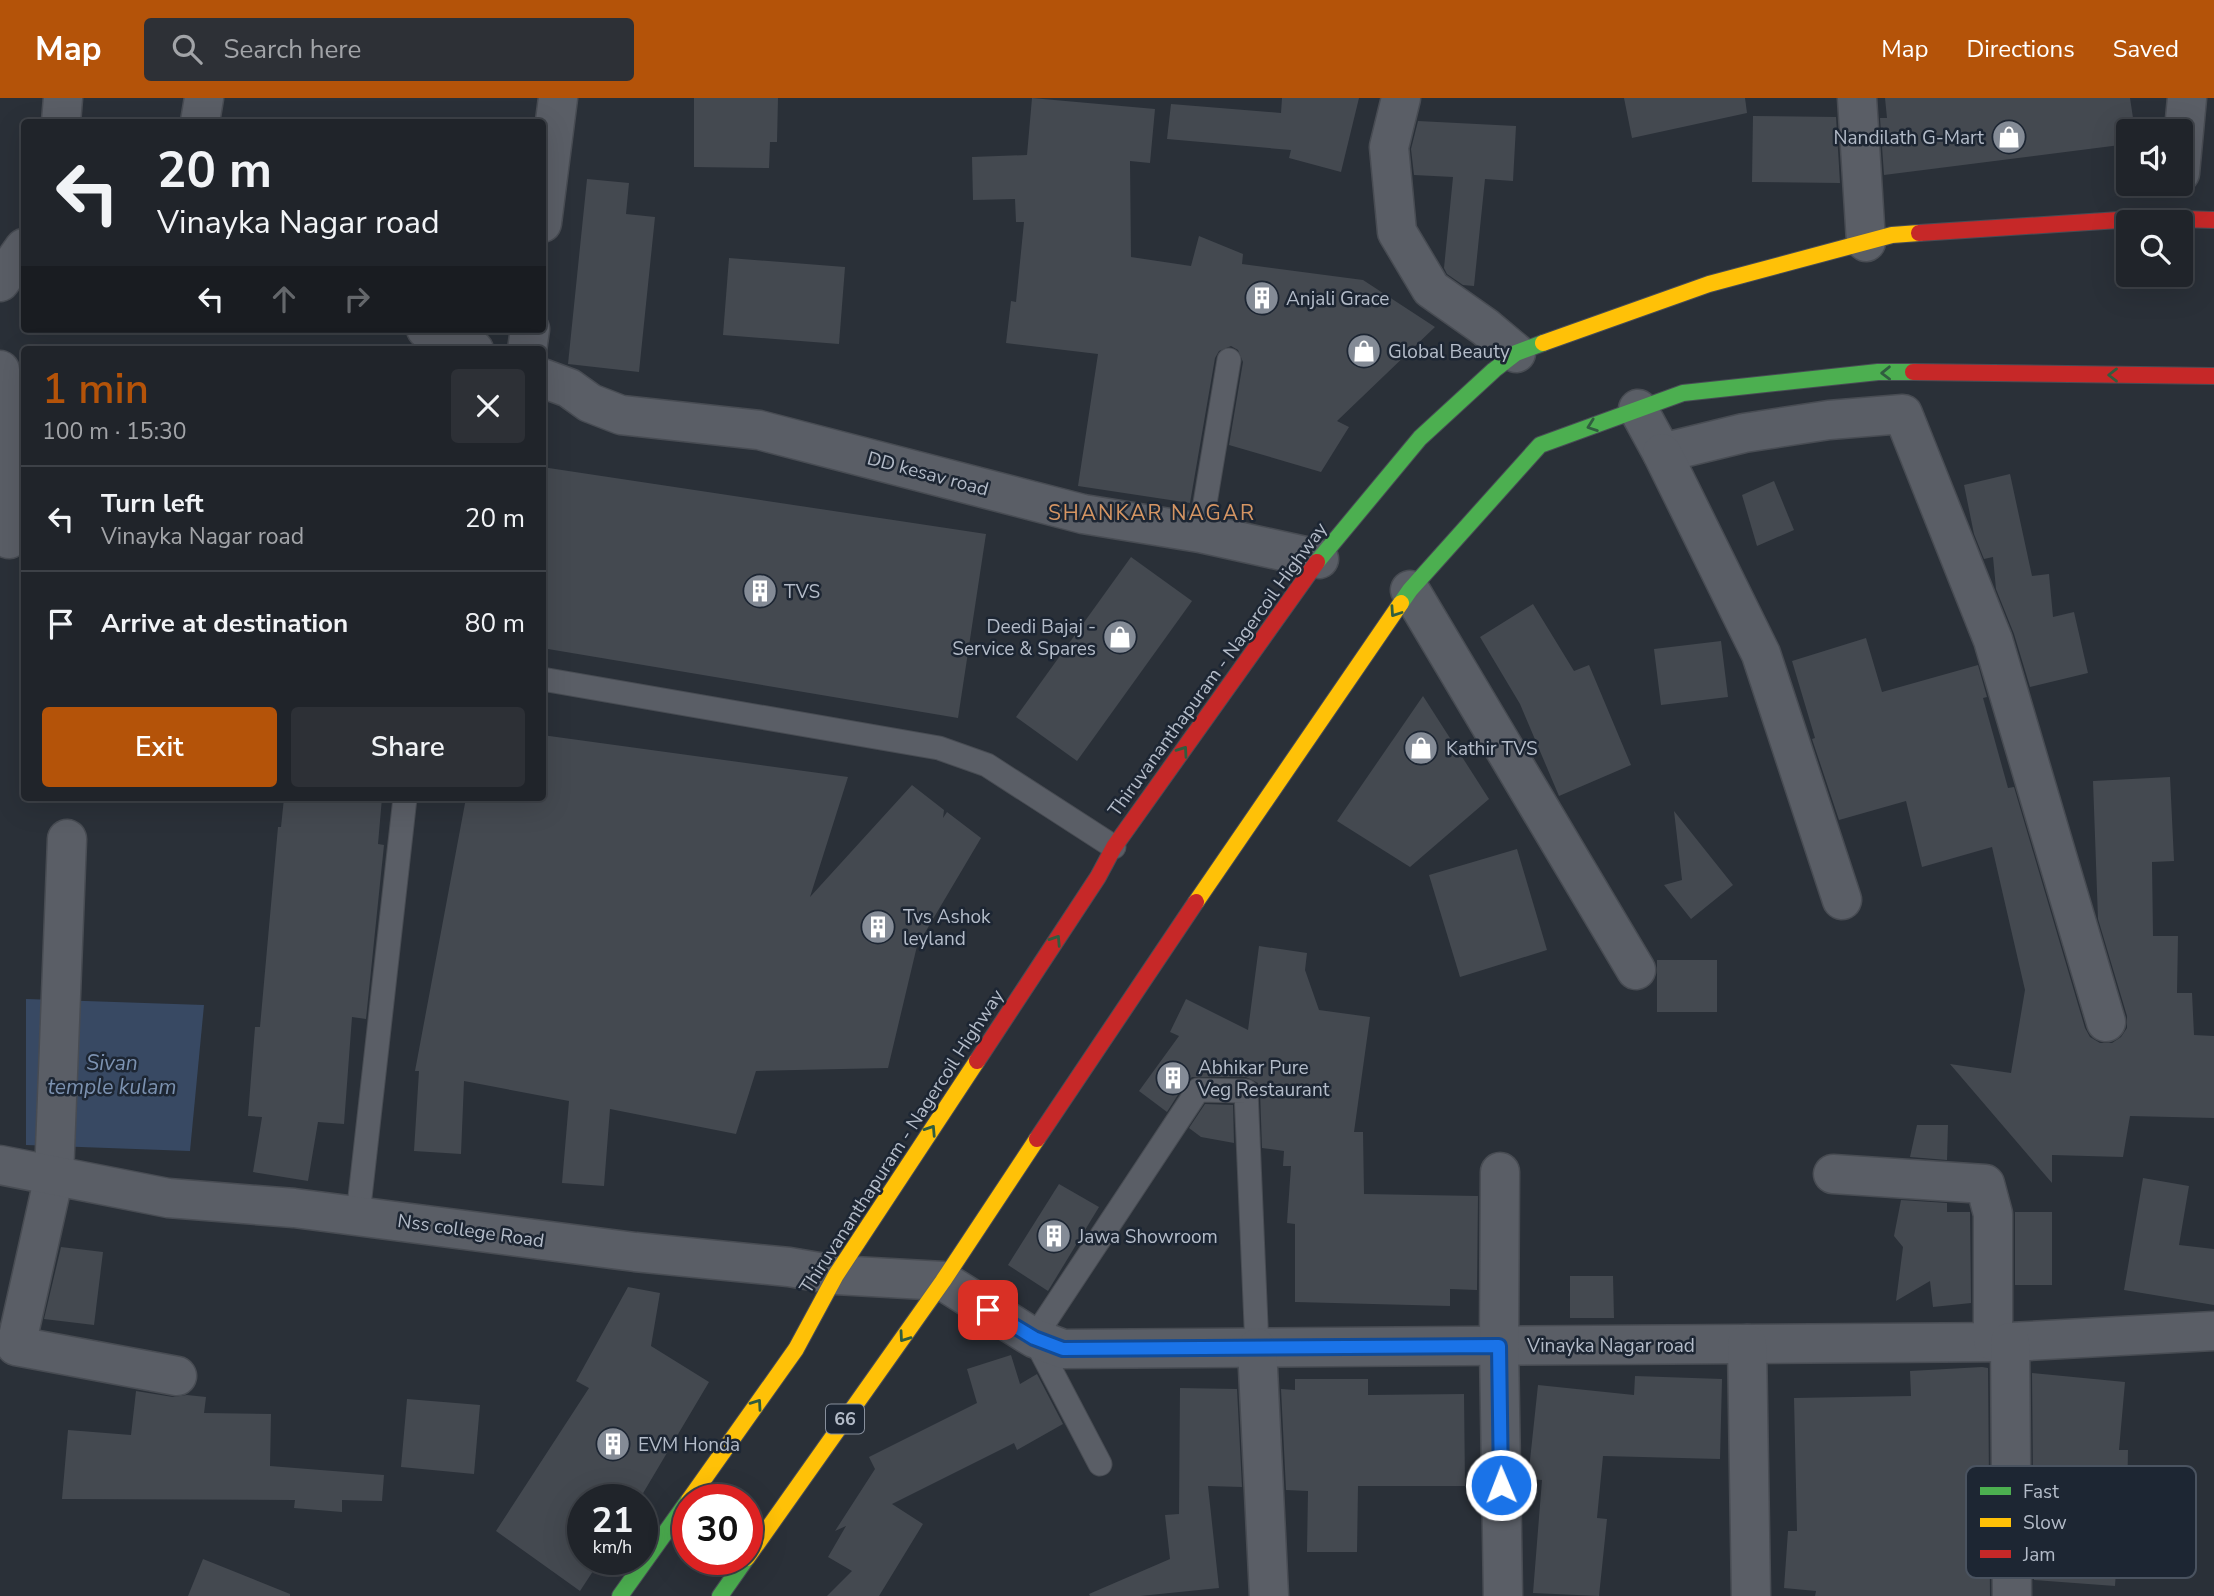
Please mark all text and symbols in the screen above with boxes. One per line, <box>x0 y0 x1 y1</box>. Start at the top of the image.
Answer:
search box <box>144 18 634 81</box>
text: Map <box>35 27 102 72</box>
icon: search <box>168 30 206 68</box>
text: Search here <box>224 32 361 67</box>
text: Map <box>1881 33 1928 65</box>
text: Directions <box>1966 33 2075 65</box>
text: Saved <box>2113 33 2179 65</box>
shop icon: Nandilath G-Mart <box>1990 118 2028 156</box>
map controls <box>2116 119 2193 287</box>
button: sound <box>2116 119 2193 196</box>
place label: Nandilath G-Mart <box>1833 125 1984 151</box>
text: 20 m <box>157 137 272 204</box>
icon: left <box>42 147 133 238</box>
text: Vinayka Nagar road <box>157 201 440 244</box>
button: search <box>2116 210 2193 287</box>
building icon: Anjali Grace <box>1243 279 1281 317</box>
icon: left <box>192 280 230 318</box>
icon: ahead <box>265 280 303 318</box>
icon: right <box>338 280 376 318</box>
place label: Anjali Grace <box>1286 286 1389 312</box>
shop icon: Global Beauty <box>1345 332 1383 370</box>
place label: Global Beauty <box>1388 339 1510 365</box>
text: 1 min <box>42 361 149 418</box>
one-way arrow <box>1880 365 1890 381</box>
one-way arrow <box>2107 367 2118 383</box>
button: close <box>451 369 525 443</box>
text: 100 m · 15:30 <box>42 416 187 447</box>
one-way arrow <box>1586 418 1598 432</box>
street label: DD kesav road <box>864 445 991 503</box>
text: Turn left <box>101 486 204 521</box>
district label: SHANKAR NAGAR <box>1048 499 1256 527</box>
icon: left <box>42 500 80 538</box>
text: 20 m <box>465 501 525 536</box>
street label: Thiruvananthapuram - Nagercoil Highway <box>1102 517 1334 822</box>
text: Vinayka Nagar road <box>101 521 304 552</box>
building icon: TVS <box>741 572 779 610</box>
place label: TVS <box>784 579 820 605</box>
one-way arrow <box>1391 604 1403 617</box>
icon: arrive <box>42 605 80 643</box>
text: Arrive at destination <box>101 606 348 641</box>
text: 80 m <box>465 606 525 641</box>
place label: Deedi Bajaj - Service & Spares <box>952 614 1096 662</box>
shop icon: Deedi Bajaj - Service & Spares <box>1101 618 1139 656</box>
button: Exit <box>42 707 277 787</box>
button: Share <box>291 707 525 787</box>
shop icon: Kathir TVS <box>1402 729 1440 767</box>
place label: Kathir TVS <box>1446 736 1538 762</box>
one-way arrow <box>1175 746 1187 759</box>
place label: Tvs Ashok leyland <box>903 904 991 952</box>
building icon: Tvs Ashok leyland <box>859 908 897 946</box>
one-way arrow <box>1048 935 1061 948</box>
street label: Thiruvananthapuram - Nagercoil Highway <box>793 984 1010 1299</box>
water label: Sivan temple kulam <box>48 1049 176 1101</box>
place label: Abhikar Pure Veg Restaurant <box>1197 1055 1330 1103</box>
building icon: Abhikar Pure Veg Restaurant <box>1154 1059 1192 1097</box>
one-way arrow <box>923 1125 935 1138</box>
street label: Nss college Road <box>396 1208 546 1254</box>
building icon: Jawa Showroom <box>1035 1217 1073 1255</box>
place label: Jawa Showroom <box>1077 1224 1218 1250</box>
pin <box>958 1280 1018 1340</box>
icon: arrive <box>969 1291 1007 1329</box>
one-way arrow <box>900 1329 912 1342</box>
street label: Vinayka Nagar road <box>1526 1333 1695 1359</box>
one-way arrow <box>749 1399 761 1412</box>
road number: 66 <box>826 1404 864 1434</box>
building icon: EVM Honda <box>594 1425 632 1463</box>
place label: EVM Honda <box>638 1432 740 1458</box>
position arrow <box>1464 1448 1538 1522</box>
legend <box>1966 1466 2196 1578</box>
text: Fast <box>2023 1479 2059 1505</box>
speed limit sign: 30 <box>672 1484 763 1575</box>
text: 21 <box>591 1497 634 1544</box>
text: Slow <box>2023 1510 2067 1536</box>
text: km/h <box>593 1535 632 1559</box>
text: Jam <box>2022 1542 2056 1568</box>

